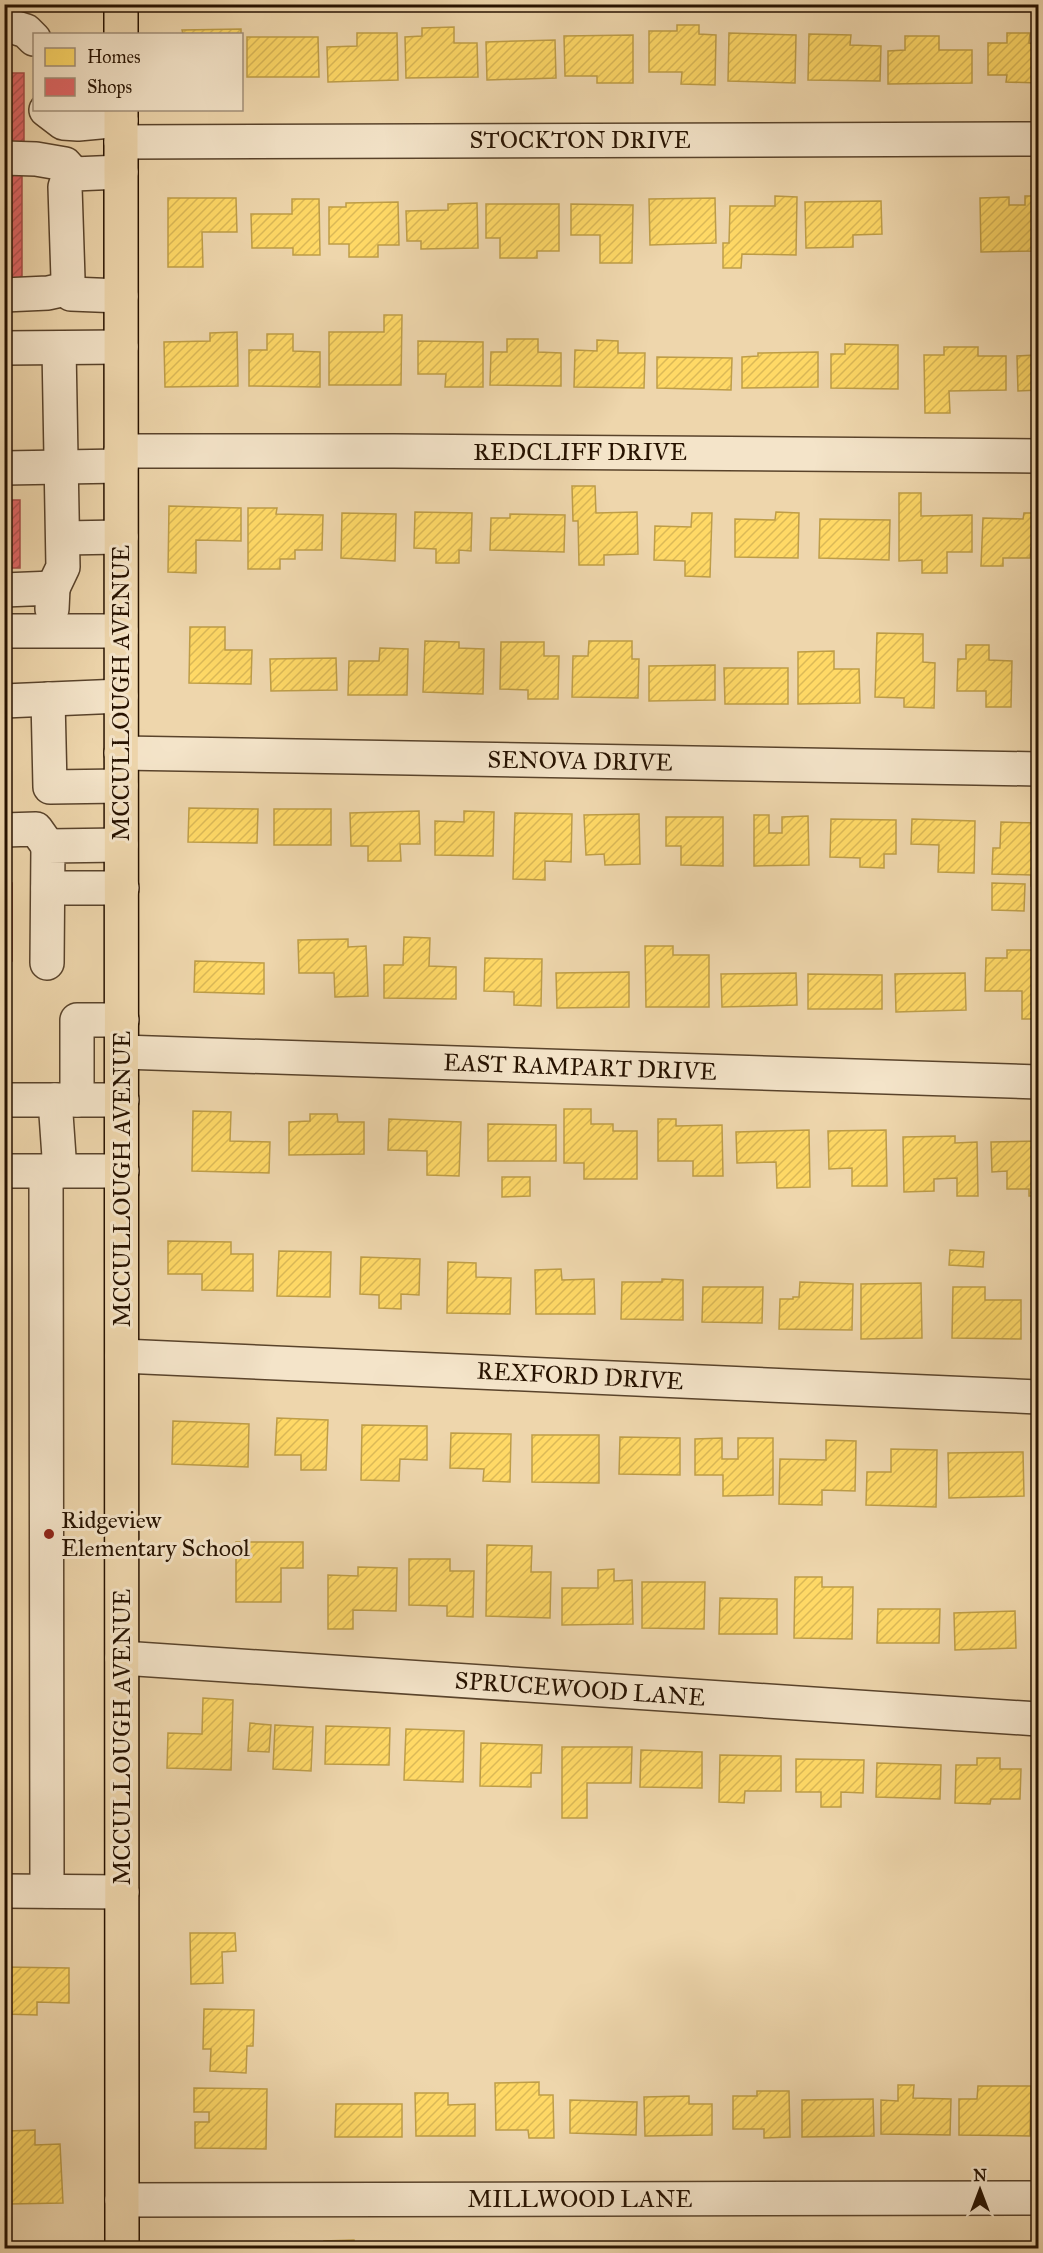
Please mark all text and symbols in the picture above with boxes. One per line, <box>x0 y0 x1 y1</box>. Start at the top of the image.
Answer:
legend <box>33 33 243 111</box>
text: Homes <box>87 46 141 68</box>
text: Shops <box>87 76 132 98</box>
street label: STOCKTON DRIVE <box>469 125 691 155</box>
street label: REDCLIFF DRIVE <box>473 437 687 467</box>
street label: MCCULLOUGH AVENUE <box>106 545 136 841</box>
street label: SENOVA DRIVE <box>487 744 673 778</box>
street label: MCCULLOUGH AVENUE <box>107 1031 137 1327</box>
street label: EAST RAMPART DRIVE <box>443 1047 717 1087</box>
street label: REXFORD DRIVE <box>476 1356 684 1396</box>
place label: Ridgeview Elementary School <box>61 1505 250 1563</box>
marker: Ridgeview Elementary School <box>42 1527 56 1541</box>
street label: MCCULLOUGH AVENUE <box>107 1589 137 1885</box>
street label: SPRUCEWOOD LANE <box>454 1665 706 1713</box>
north arrow <box>950 2160 1010 2220</box>
text: N <box>973 2166 987 2185</box>
street label: MILLWOOD LANE <box>468 2184 693 2214</box>

